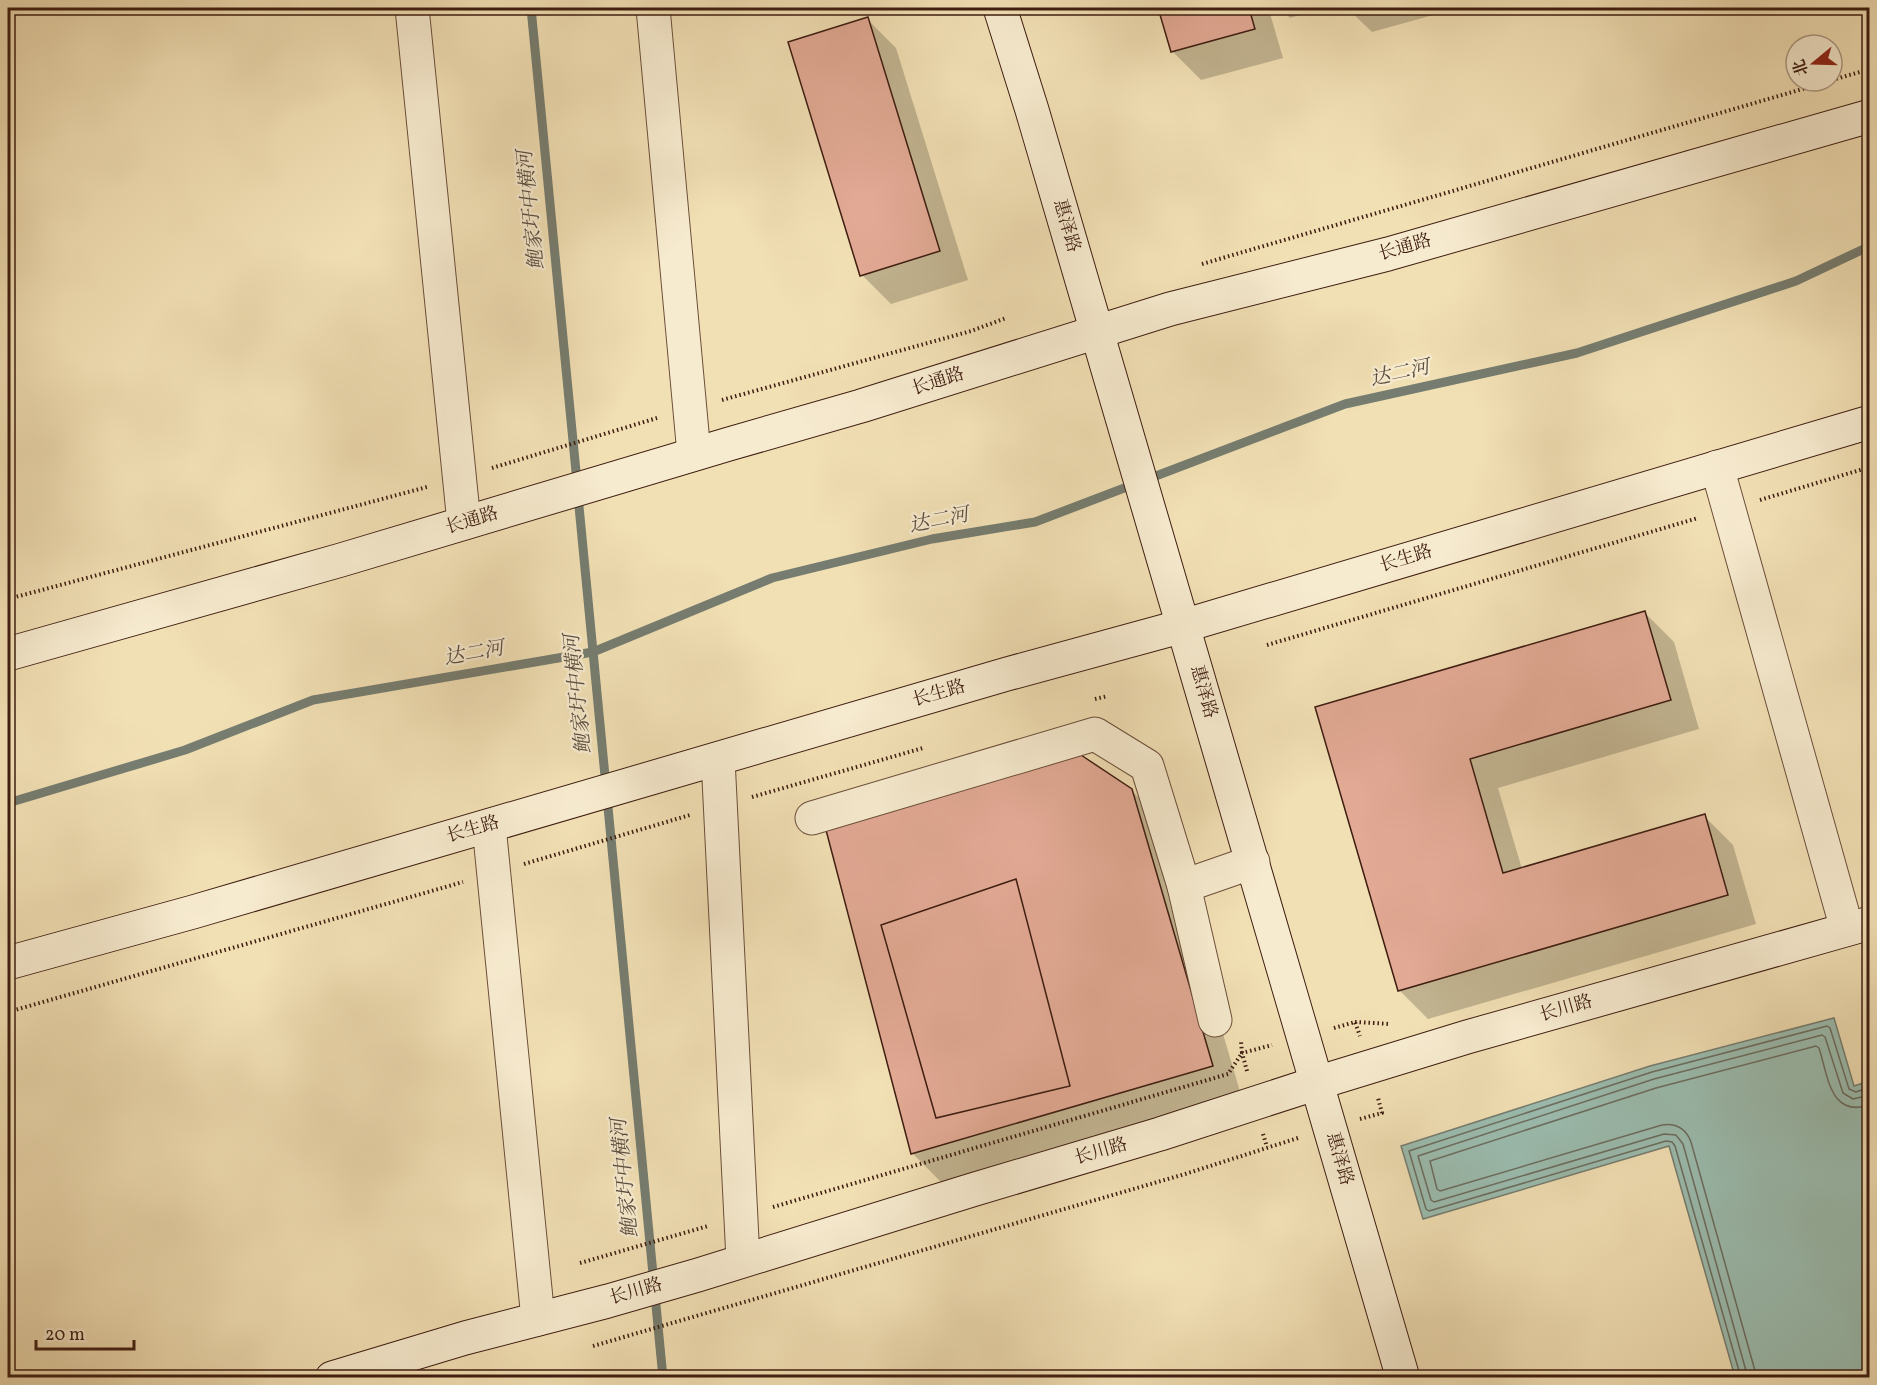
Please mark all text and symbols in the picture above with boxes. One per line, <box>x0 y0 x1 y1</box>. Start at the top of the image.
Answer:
north arrow <box>1784 33 1844 93</box>
text: 北 <box>1789 56 1815 78</box>
water label: 鲍家圩中横河 <box>511 146 552 271</box>
street label: 惠泽路 <box>1047 197 1085 255</box>
street label: 长通路 <box>1376 229 1434 267</box>
water label: 达二河 <box>1368 353 1435 394</box>
street label: 长通路 <box>908 362 968 402</box>
street label: 长通路 <box>443 501 501 541</box>
water label: 达二河 <box>907 501 974 540</box>
street label: 长生路 <box>1377 539 1435 579</box>
water label: 鲍家圩中横河 <box>558 630 599 755</box>
water label: 达二河 <box>442 634 509 673</box>
street label: 惠泽路 <box>1184 663 1222 721</box>
street label: 长生路 <box>910 675 968 713</box>
street label: 长生路 <box>444 811 502 849</box>
street label: 长川路 <box>1537 990 1595 1028</box>
water label: 鲍家圩中横河 <box>605 1114 646 1239</box>
street label: 惠泽路 <box>1320 1130 1358 1188</box>
street label: 长川路 <box>1072 1133 1130 1171</box>
street label: 长川路 <box>607 1273 665 1311</box>
scale bar <box>36 1313 134 1351</box>
text: 20 m <box>45 1323 85 1348</box>

